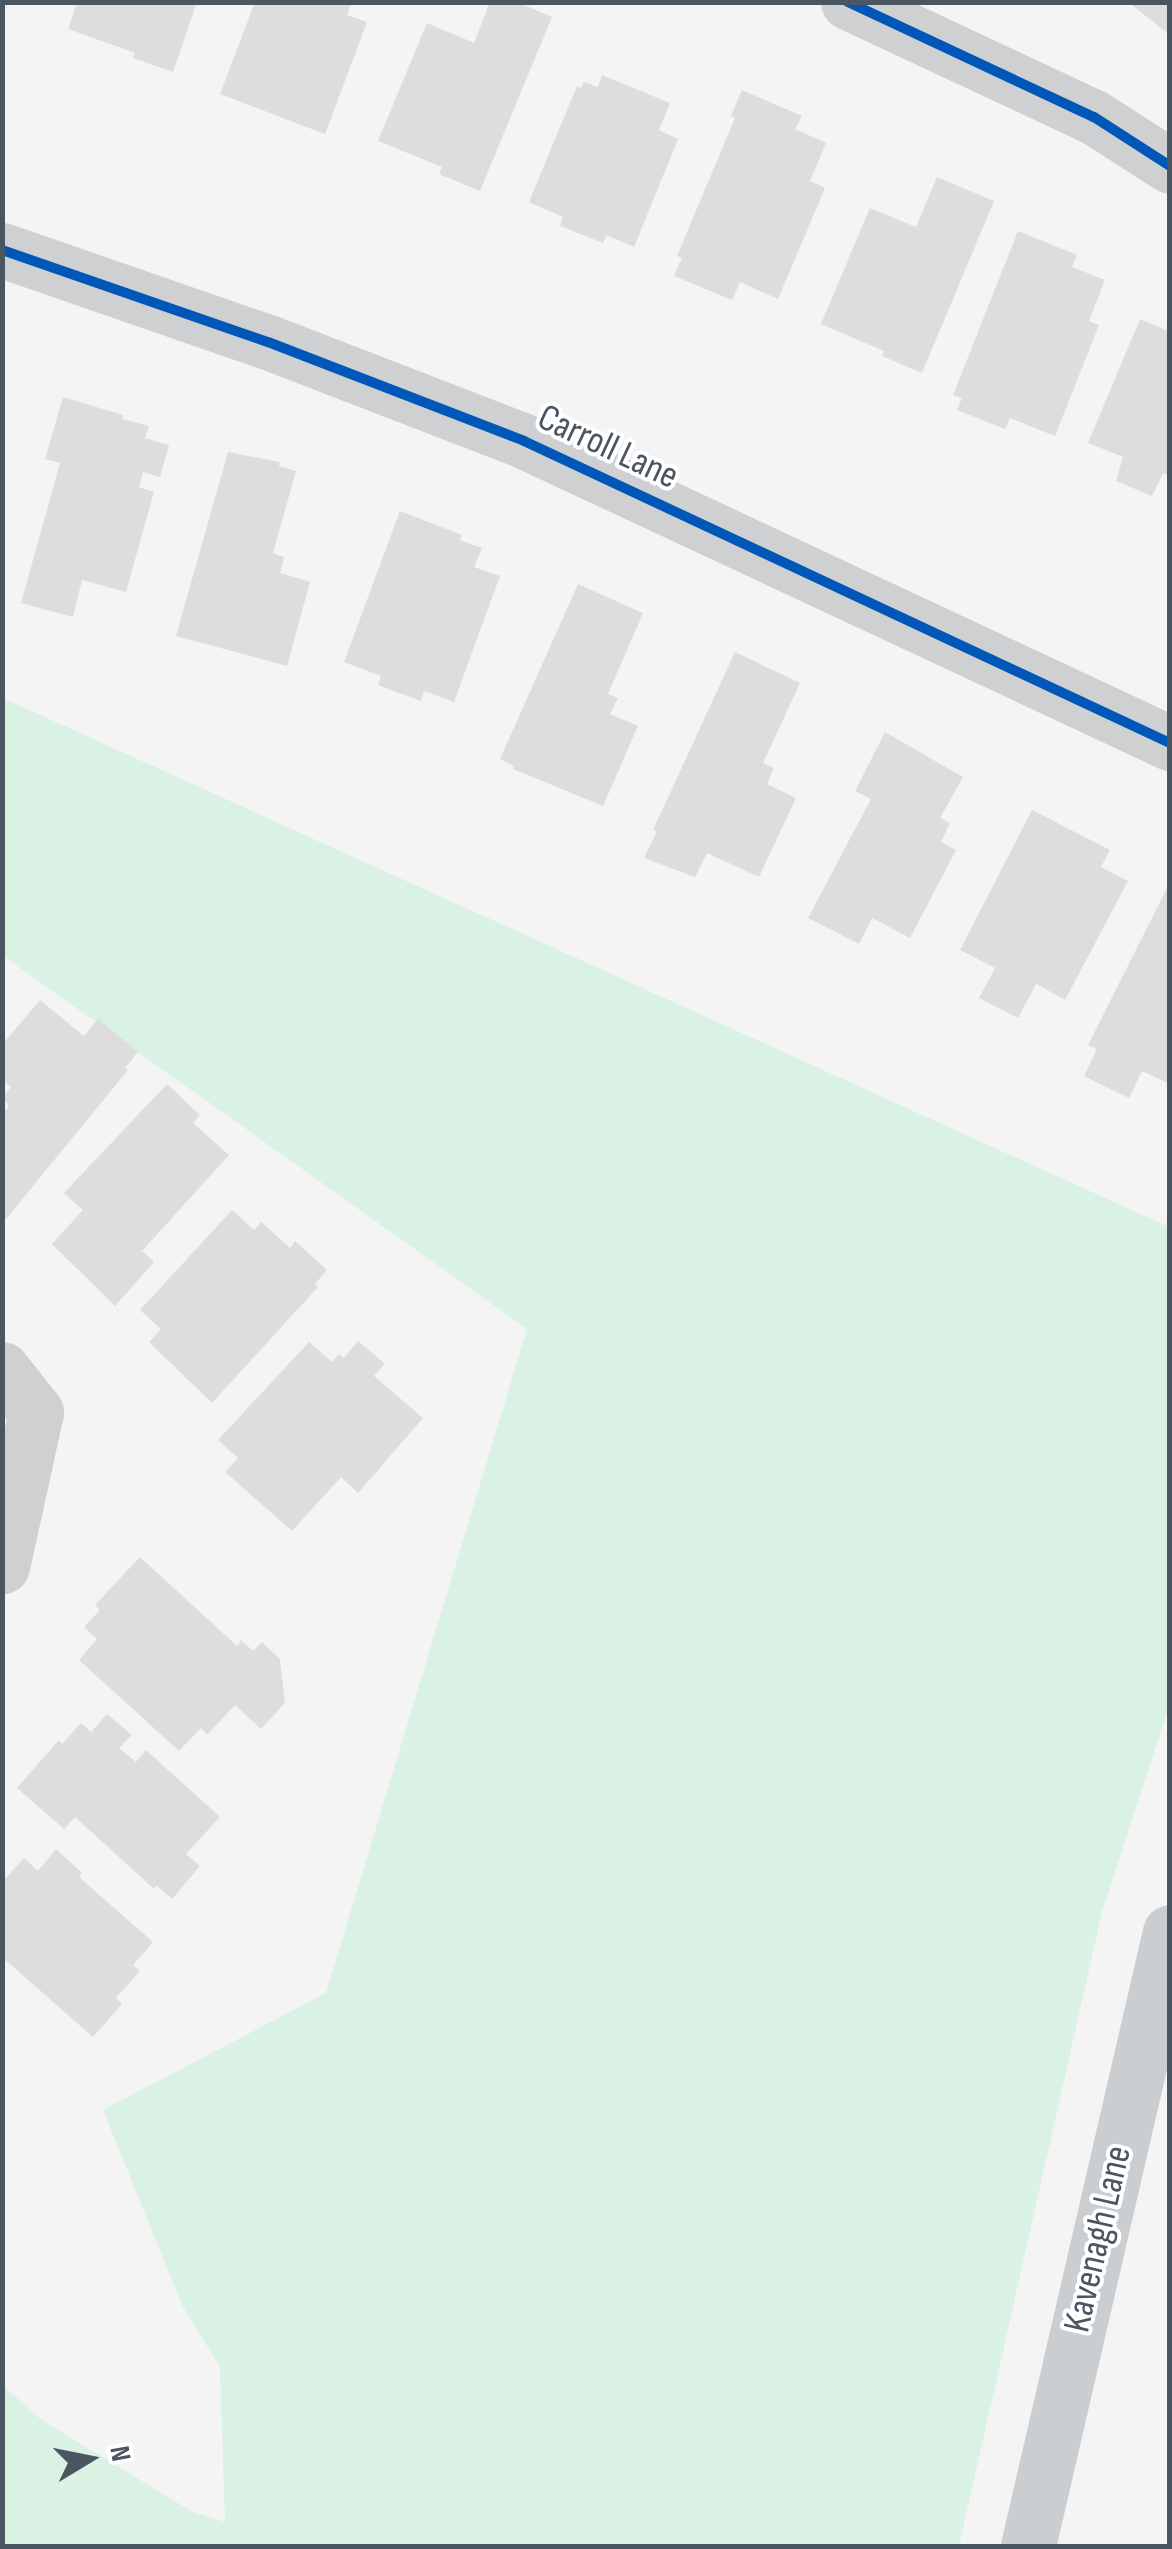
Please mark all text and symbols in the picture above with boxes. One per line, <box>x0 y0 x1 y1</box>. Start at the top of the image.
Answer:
street label: Carroll Lane <box>530 395 686 499</box>
street label: Kavenagh Lane <box>1054 2141 1142 2337</box>
north arrow <box>40 2409 140 2509</box>
text: N <box>102 2443 138 2464</box>

